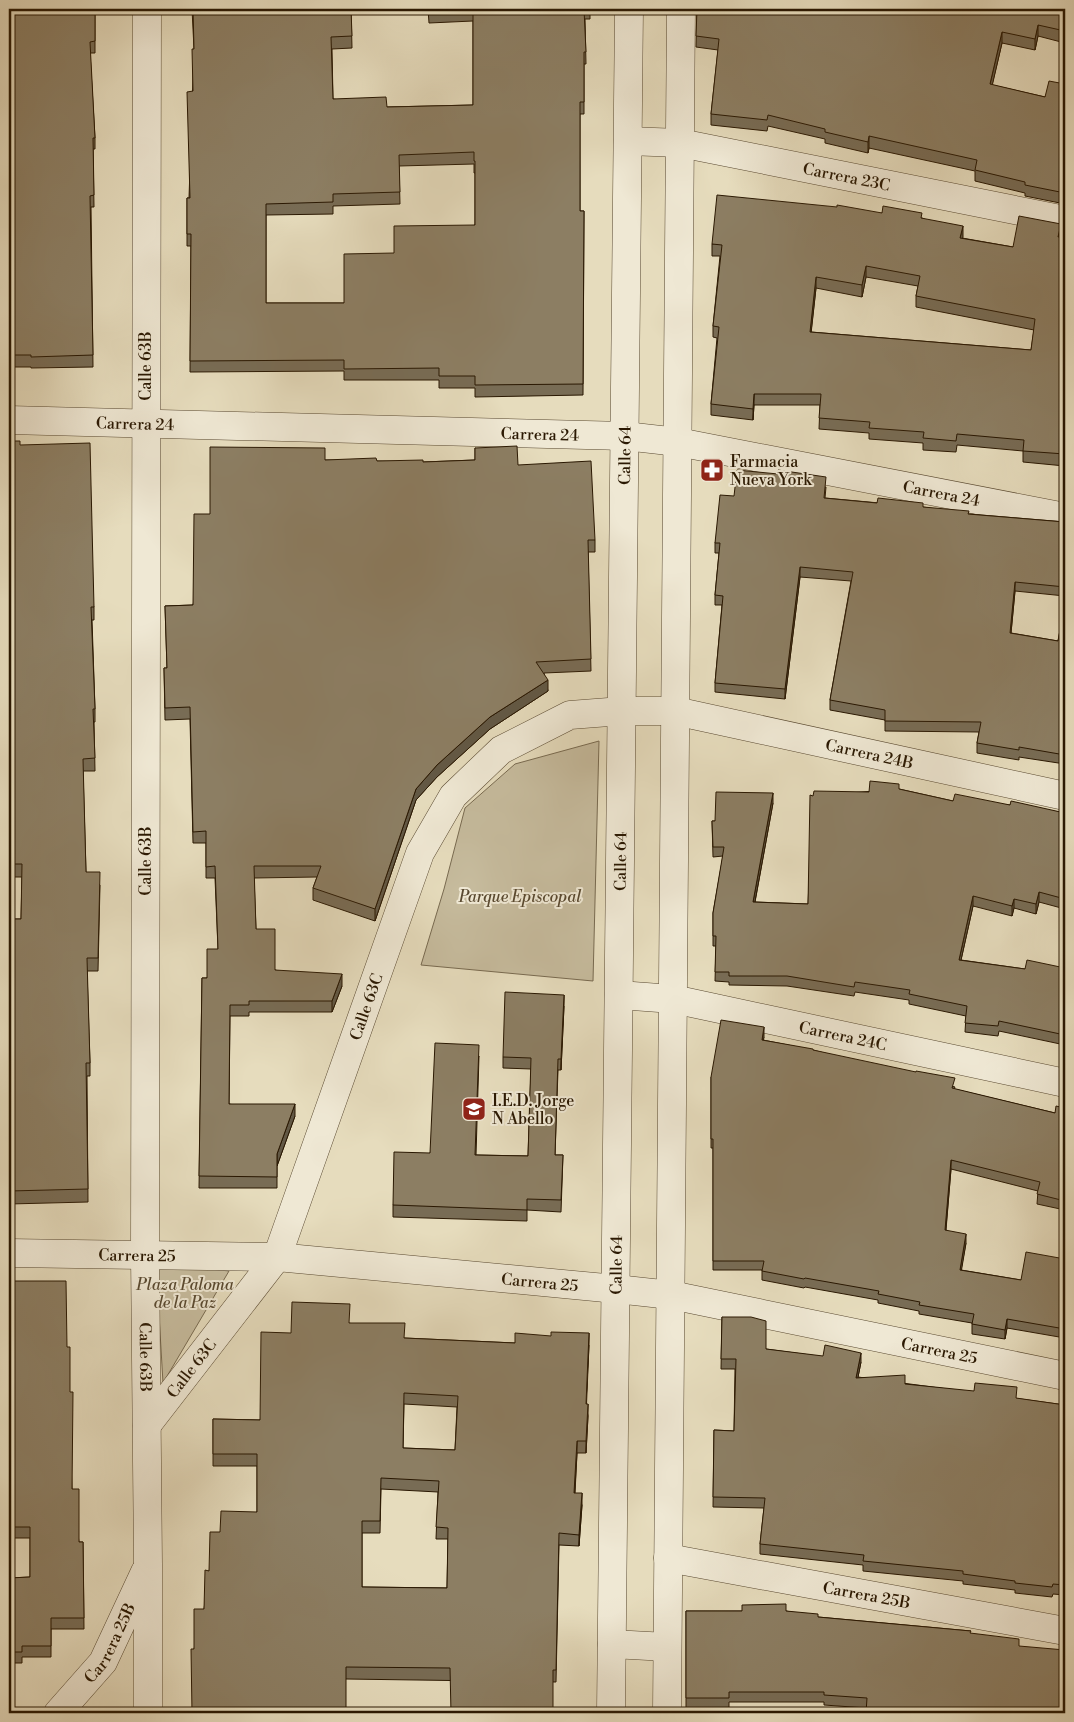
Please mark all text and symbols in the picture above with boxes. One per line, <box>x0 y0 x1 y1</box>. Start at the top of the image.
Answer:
street label: Carrera 23C <box>801 159 892 196</box>
street label: Calle 63B <box>136 331 156 401</box>
street label: Carrera 24 <box>96 413 175 435</box>
street label: Carrera 24 <box>500 424 580 446</box>
street label: Calle 64 <box>615 425 636 485</box>
place label: Farmacia Nueva York <box>730 452 813 490</box>
pharmacy icon: Farmacia Nueva York <box>699 457 725 483</box>
street label: Carrera 24 <box>901 477 982 511</box>
street label: Carrera 24B <box>823 735 915 774</box>
street label: Calle 63B <box>136 826 156 896</box>
street label: Calle 64 <box>611 831 631 891</box>
park label: Parque Episcopal <box>458 887 582 907</box>
street label: Calle 63C <box>346 971 388 1043</box>
street label: Carrera 24C <box>797 1017 889 1056</box>
place label: I.E.D. Jorge N Abello <box>492 1091 574 1129</box>
school or university icon: I.E.D. Jorge N Abello <box>461 1096 487 1122</box>
street label: Calle 64 <box>606 1235 627 1295</box>
street label: Carrera 25 <box>98 1245 176 1266</box>
street label: Carrera 25 <box>500 1269 579 1296</box>
park label: Plaza Paloma de la Paz <box>135 1275 234 1313</box>
street label: Calle 63B <box>135 1322 155 1392</box>
street label: Carrera 25 <box>899 1334 979 1369</box>
street label: Calle 63C <box>163 1335 221 1402</box>
street label: Carrera 25B <box>821 1578 912 1613</box>
street label: Carrera 25B <box>80 1600 140 1688</box>

